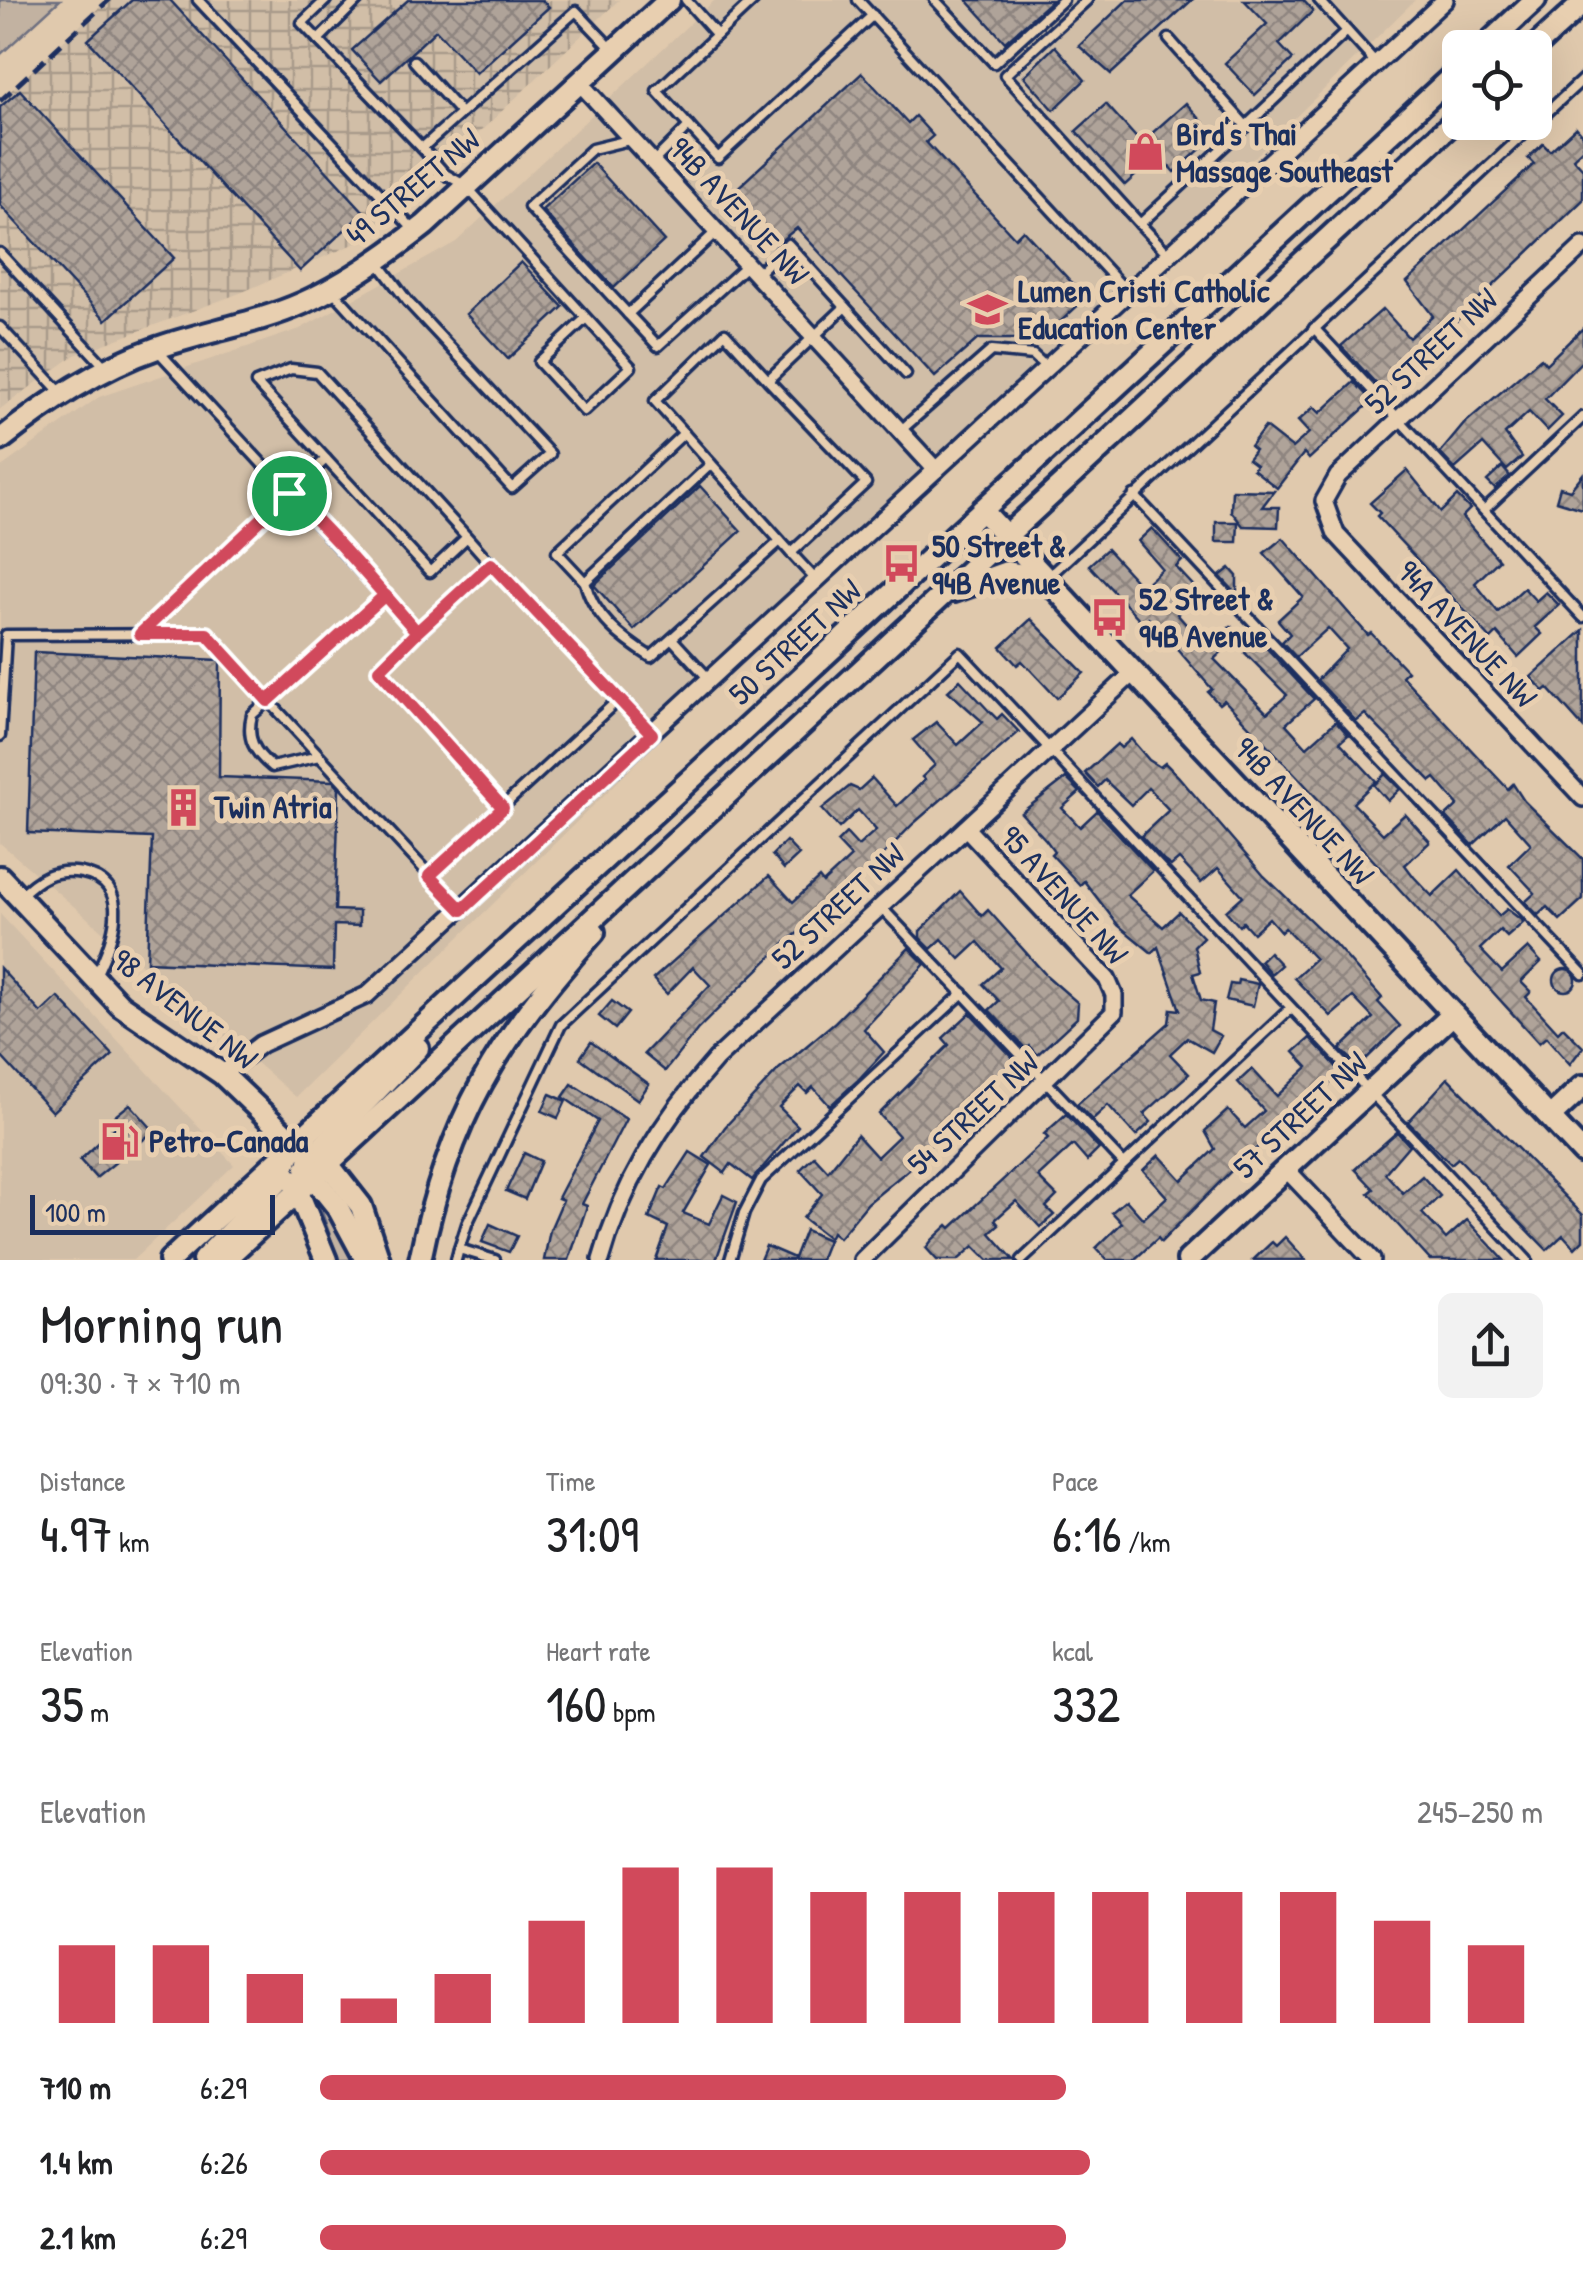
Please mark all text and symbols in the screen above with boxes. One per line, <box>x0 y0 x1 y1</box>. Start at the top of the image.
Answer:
map controls <box>1442 30 1552 140</box>
button: locate <box>1442 30 1552 140</box>
place label: Bird's Thai Massage Southeast <box>1176 112 1394 193</box>
street label: 49 STREET NW <box>337 118 489 255</box>
street label: 94B AVENUE NW <box>660 127 819 294</box>
shop icon: Bird's Thai Massage Southeast <box>1125 131 1167 173</box>
place label: Lumen Cristi Catholic Education Center <box>1018 269 1270 349</box>
street label: 52 STREET NW <box>1355 278 1507 423</box>
school or university icon: Lumen Cristi Catholic Education Center <box>967 288 1009 330</box>
pin <box>247 451 332 536</box>
icon: arrive <box>262 466 317 521</box>
place label: 50 Street & 94B Avenue <box>932 524 1066 604</box>
bus stop icon: 50 Street & 94B Avenue <box>881 543 923 585</box>
street label: 94A AVENUE NW <box>1388 550 1547 717</box>
street label: 50 STREET NW <box>719 569 871 714</box>
place label: 52 Street & 94B Avenue <box>1139 577 1274 657</box>
bus stop icon: 52 Street & 94B Avenue <box>1088 596 1130 638</box>
street label: 94B AVENUE NW <box>1225 727 1384 894</box>
place label: Twin Atria <box>213 785 332 828</box>
building icon: Twin Atria <box>163 786 205 828</box>
street label: 95 AVENUE NW <box>990 816 1139 974</box>
street label: 52 STREET NW <box>762 833 914 978</box>
street label: 98 AVENUE NW <box>104 938 267 1079</box>
street label: 54 STREET NW <box>898 1041 1048 1184</box>
street label: 57 STREET NW <box>1223 1041 1376 1188</box>
place label: Petro-Canada <box>149 1119 309 1162</box>
fuel station icon: Petro-Canada <box>98 1120 140 1162</box>
scale bar <box>30 1190 275 1234</box>
text: 100 m <box>45 1193 106 1231</box>
text: Morning run <box>40 1286 283 1360</box>
button: share <box>1438 1293 1543 1398</box>
text: 09:30 · 7 × 710 m <box>40 1361 240 1404</box>
text: Distance <box>40 1462 126 1500</box>
text: Time <box>546 1462 596 1500</box>
text: Pace <box>1052 1462 1098 1500</box>
text: 4.97 <box>40 1500 113 1568</box>
text: 31:09 <box>546 1500 639 1568</box>
text: 6:16 <box>1052 1500 1122 1568</box>
text: km <box>113 1523 150 1561</box>
text: /km <box>1122 1523 1171 1561</box>
text: Elevation <box>40 1632 133 1670</box>
text: Heart rate <box>546 1632 651 1670</box>
text: kcal <box>1052 1632 1093 1670</box>
text: 35 <box>40 1670 84 1738</box>
text: 160 <box>546 1670 607 1738</box>
text: 332 <box>1052 1670 1120 1738</box>
text: m <box>84 1693 109 1731</box>
text: bpm <box>607 1693 656 1731</box>
text: Elevation <box>40 1790 146 1833</box>
text: 245–250 m <box>1417 1790 1543 1833</box>
text: 710 m <box>40 2066 111 2109</box>
text: 6:29 <box>200 2066 247 2109</box>
text: 1.4 km <box>40 2141 113 2184</box>
text: 6:26 <box>200 2141 248 2184</box>
text: 2.1 km <box>40 2216 116 2259</box>
text: 6:29 <box>200 2216 247 2259</box>

